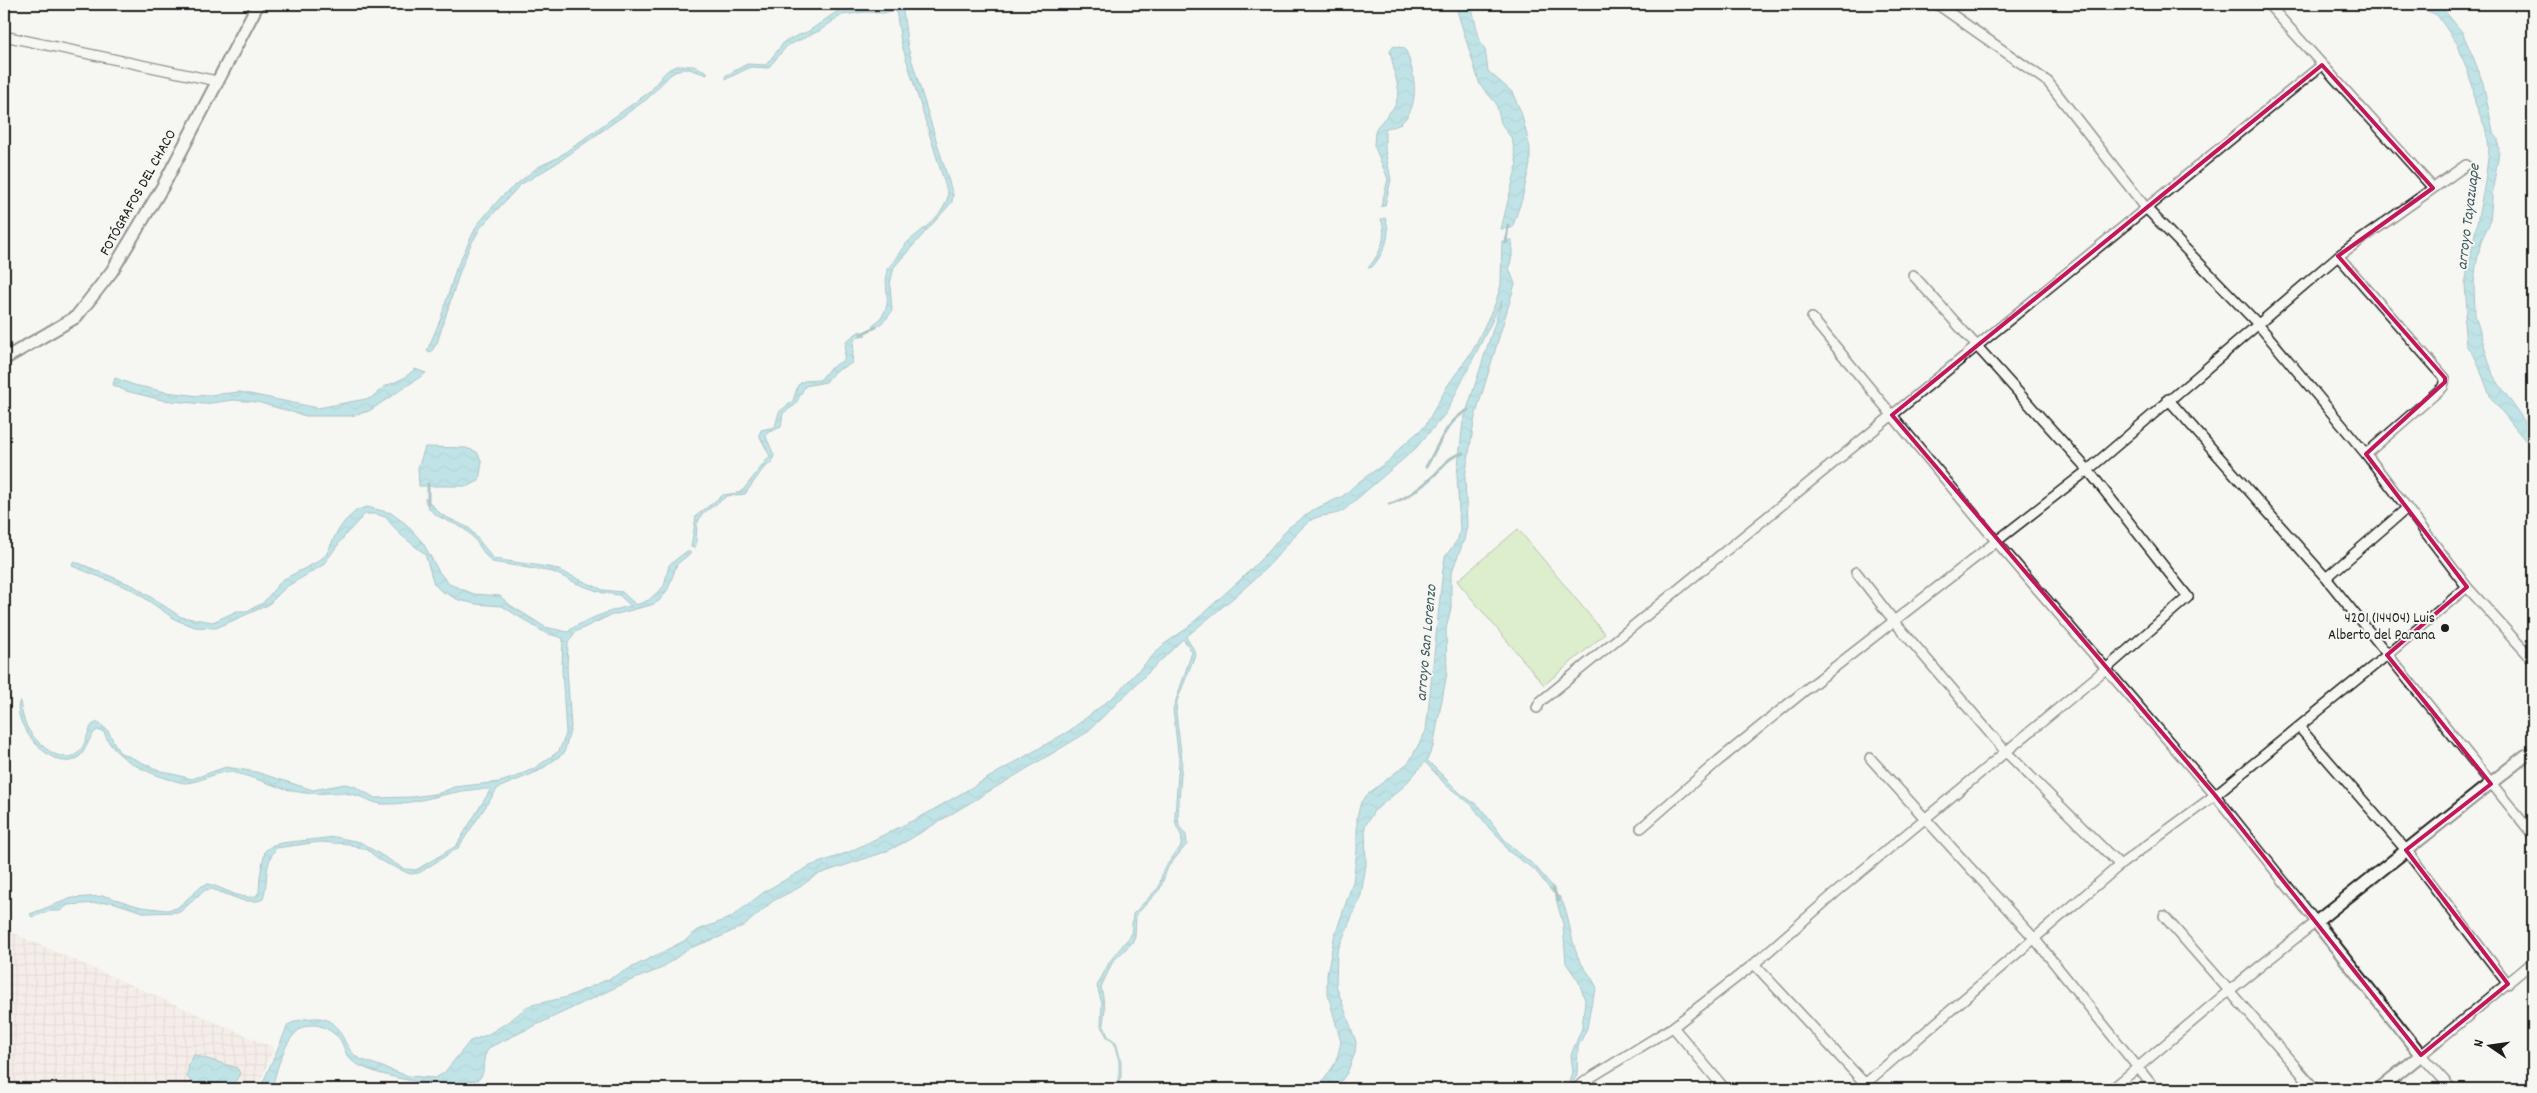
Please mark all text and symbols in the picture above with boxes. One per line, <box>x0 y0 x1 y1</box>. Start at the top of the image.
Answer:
street label: FOTÓGRAFOS DEL CHACO <box>95 126 183 260</box>
water label: arroyo Tayazuape <box>2451 162 2487 271</box>
water label: arroyo San Lorenzo <box>1410 583 1444 702</box>
place label: 4201 (14404) Luis Alberto del Parana <box>2328 608 2436 647</box>
marker: 4201 (14404) Luis Alberto del Parana <box>2439 622 2451 634</box>
north arrow <box>2464 1020 2514 1070</box>
text: N <box>2469 1038 2490 1049</box>

